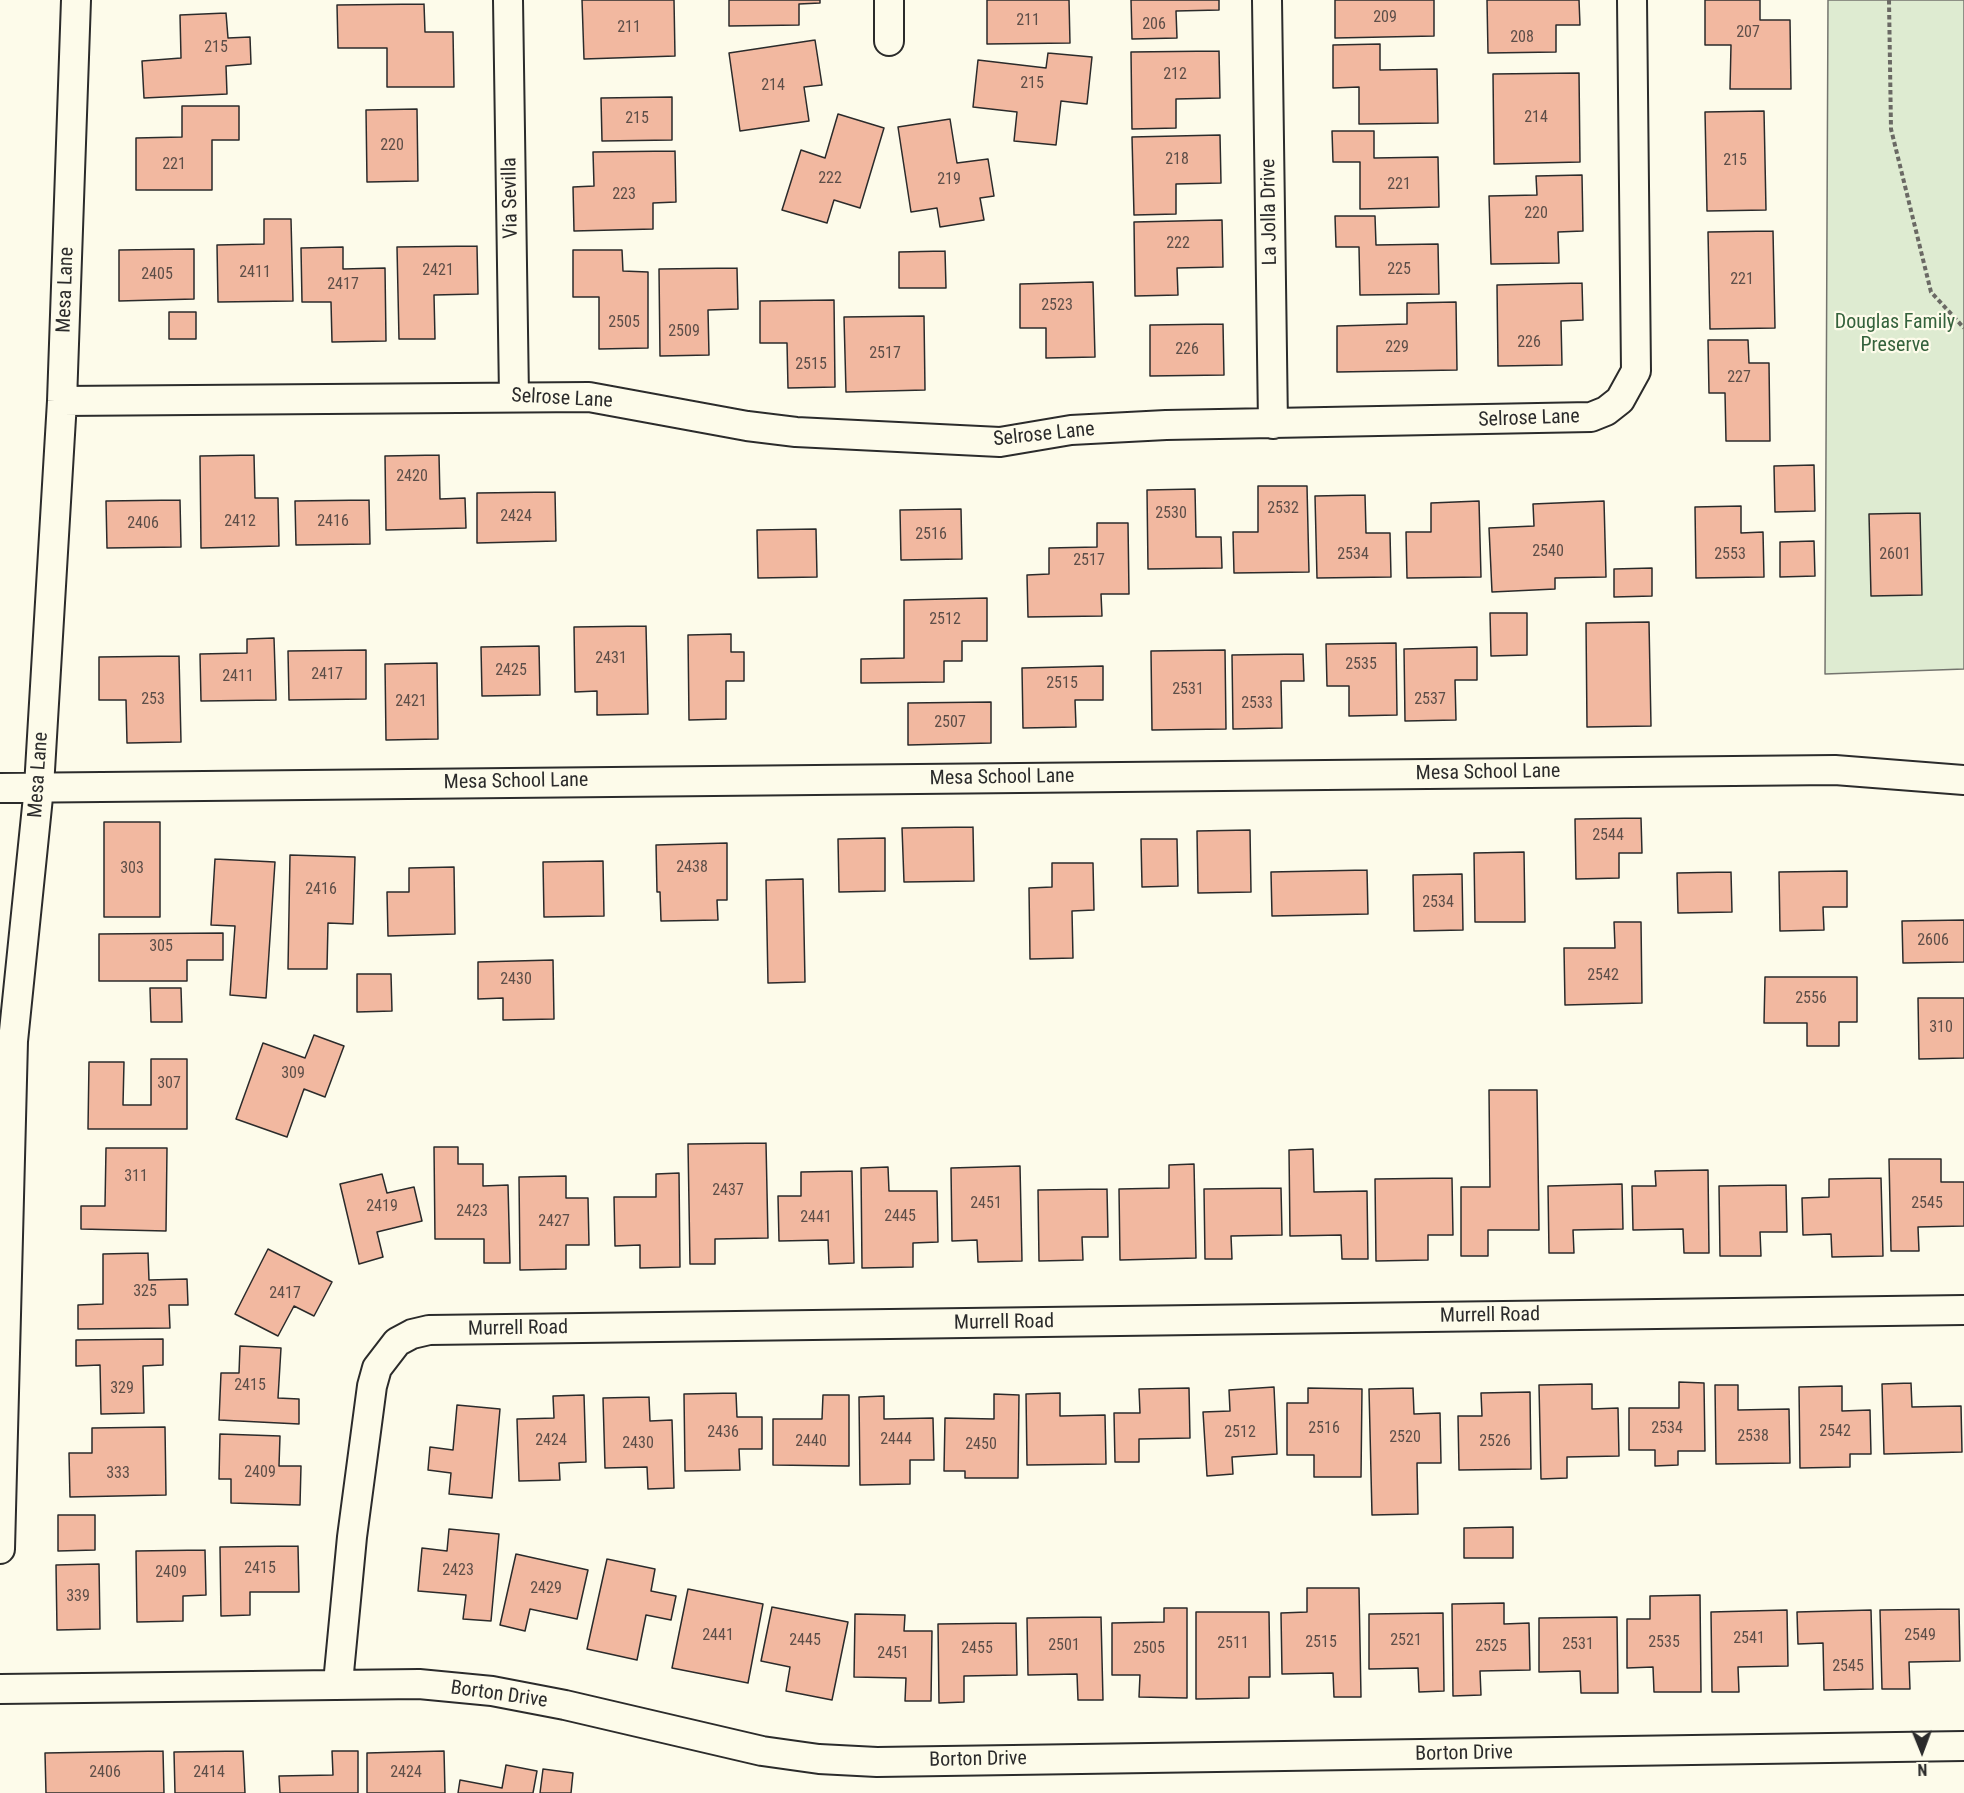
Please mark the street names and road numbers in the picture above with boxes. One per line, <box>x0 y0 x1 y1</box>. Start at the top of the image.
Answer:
street label: Via Sevilla <box>498 157 524 239</box>
street label: La Jolla Drive <box>1257 158 1283 266</box>
street label: Mesa Lane <box>53 247 79 333</box>
street label: Selrose Lane <box>511 384 613 414</box>
street label: Selrose Lane <box>1478 405 1580 433</box>
street label: Selrose Lane <box>992 418 1096 452</box>
street label: Mesa Lane <box>24 731 54 819</box>
street label: Mesa School Lane <box>1416 760 1560 786</box>
street label: Mesa School Lane <box>930 765 1074 791</box>
street label: Mesa School Lane <box>444 769 588 795</box>
street label: Murrell Road <box>1440 1303 1540 1329</box>
street label: Murrell Road <box>954 1310 1054 1336</box>
street label: Murrell Road <box>468 1316 568 1342</box>
street label: Borton Drive <box>449 1676 549 1714</box>
street label: Borton Drive <box>1415 1741 1513 1767</box>
street label: Borton Drive <box>929 1747 1027 1773</box>

